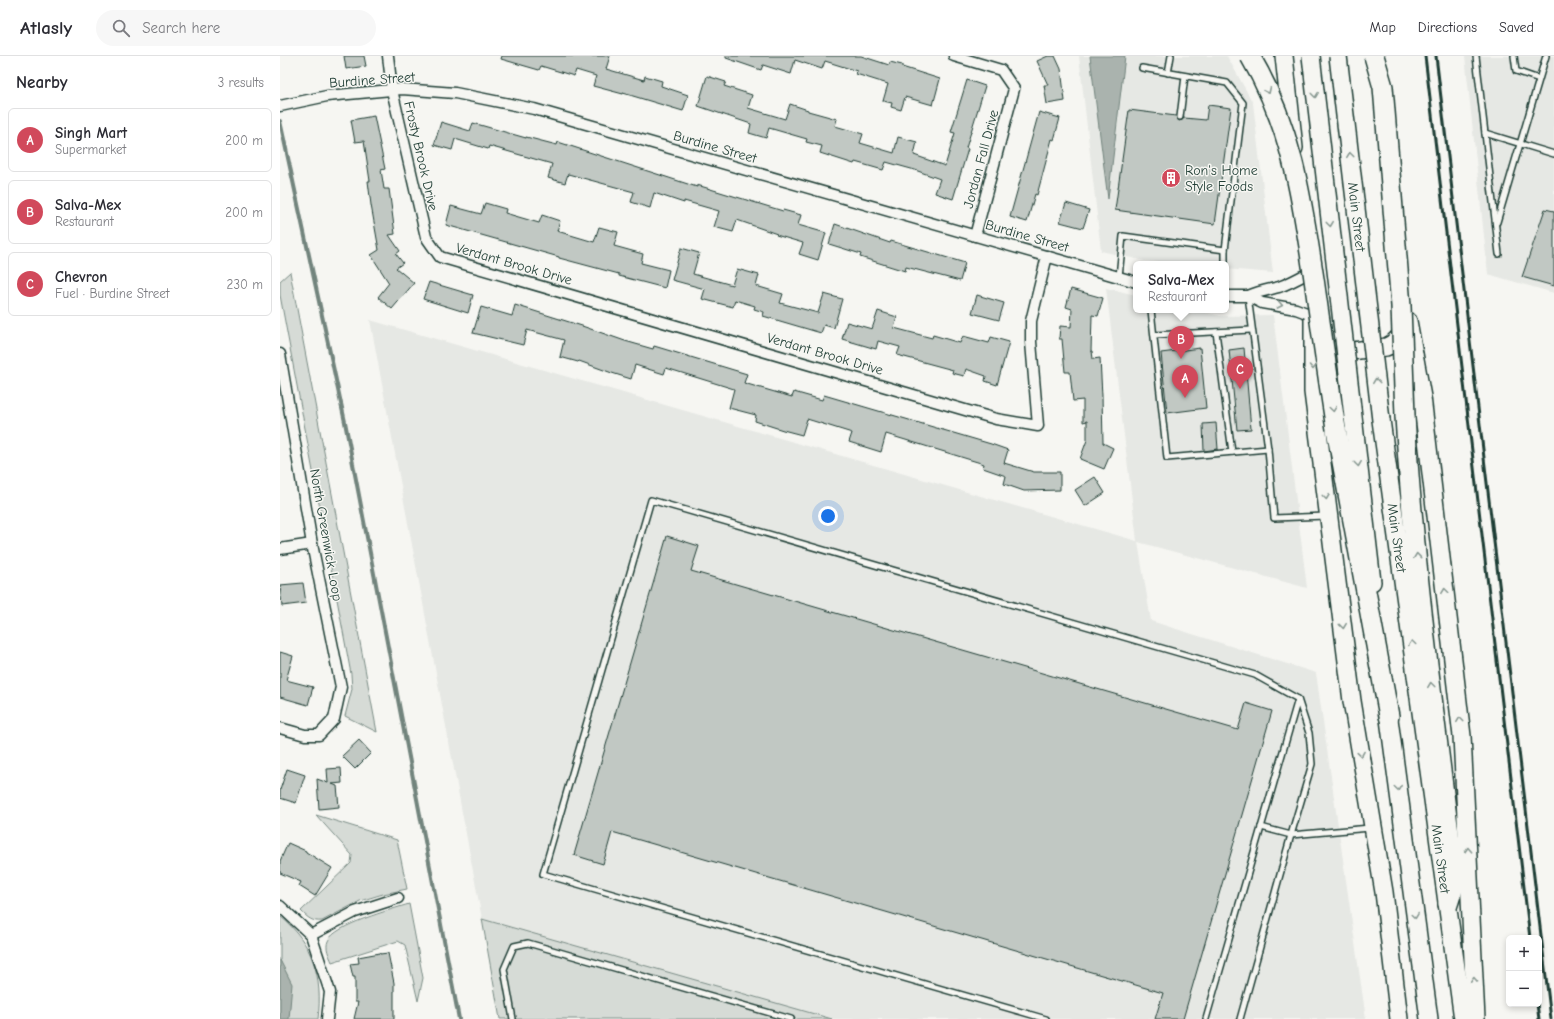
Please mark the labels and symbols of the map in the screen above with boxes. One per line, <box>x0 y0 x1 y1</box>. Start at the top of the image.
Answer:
street label: Burdine Street <box>328 68 417 91</box>
one-way arrow <box>1263 86 1271 94</box>
one-way arrow <box>1310 92 1319 98</box>
street label: Frosty Brook Drive <box>400 100 442 212</box>
street label: Jordan Fall Drive <box>960 108 1002 210</box>
street label: Burdine Street <box>671 127 760 167</box>
one-way arrow <box>1345 152 1354 158</box>
place label: Ron's Home Style Foods <box>1185 162 1258 195</box>
building icon: Ron's Home Style Foods <box>1160 167 1182 189</box>
street label: Main Street <box>1344 181 1370 253</box>
street label: Burdine Street <box>983 216 1072 256</box>
one-way arrow <box>1325 221 1334 227</box>
street label: Verdant Brook Drive <box>454 239 574 289</box>
one-way arrow <box>1277 301 1283 309</box>
pin: B <box>1168 326 1194 359</box>
street label: Verdant Brook Drive <box>765 329 885 379</box>
pin: C <box>1227 356 1253 389</box>
one-way arrow <box>1309 364 1317 370</box>
pin: A <box>1172 365 1198 398</box>
one-way arrow <box>1372 378 1381 384</box>
one-way arrow <box>1328 406 1337 412</box>
one-way arrow <box>1353 461 1362 467</box>
street label: North Greenwick Loop <box>306 467 346 603</box>
one-way arrow <box>1322 494 1331 500</box>
street label: Main Street <box>1384 502 1410 575</box>
your location <box>818 506 838 526</box>
one-way arrow <box>1412 553 1421 559</box>
one-way arrow <box>1441 588 1450 594</box>
one-way arrow <box>1338 623 1347 629</box>
one-way arrow <box>1408 640 1417 646</box>
one-way arrow <box>1427 682 1436 688</box>
one-way arrow <box>1456 717 1465 724</box>
one-way arrow <box>1356 751 1365 757</box>
one-way arrow <box>1393 785 1402 791</box>
street label: Main Street <box>1428 823 1454 896</box>
one-way arrow <box>1464 847 1472 853</box>
one-way arrow <box>1410 913 1419 920</box>
one-way arrow <box>1470 977 1479 983</box>

